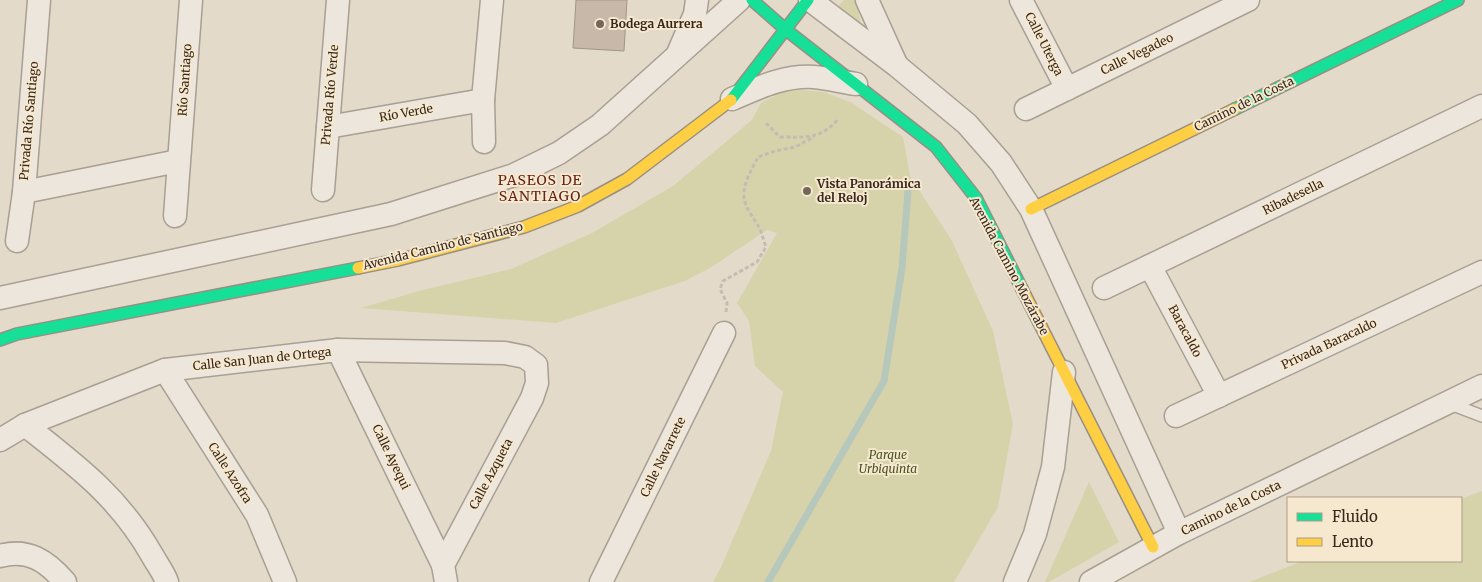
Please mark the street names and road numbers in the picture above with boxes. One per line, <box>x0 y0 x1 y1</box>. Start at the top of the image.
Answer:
street label: Calle Uterga <box>1022 10 1067 79</box>
street label: Calle Vegadeo <box>1098 29 1176 78</box>
street label: Río Santiago <box>174 43 195 117</box>
street label: Privada Río Verde <box>318 44 341 146</box>
street label: Privada Río Santiago <box>16 61 41 181</box>
street label: Camino de la Costa <box>1191 73 1297 134</box>
street label: Río Verde <box>378 100 434 125</box>
street label: Ribadesella <box>1260 175 1326 218</box>
street label: Avenida Camino Mozárabe <box>966 193 1052 337</box>
street label: Avenida Camino de Santiago <box>360 218 524 273</box>
street label: Baracaldo <box>1165 302 1205 359</box>
street label: Privada Baracaldo <box>1279 315 1379 372</box>
street label: Calle San Juan de Ortega <box>192 344 333 373</box>
street label: Calle Navarrete <box>637 414 688 499</box>
street label: Calle Ayequi <box>369 422 414 492</box>
street label: Calle Azqueta <box>466 435 516 512</box>
street label: Calle Azofra <box>205 440 256 506</box>
street label: Camino de la Costa <box>1178 477 1284 538</box>

